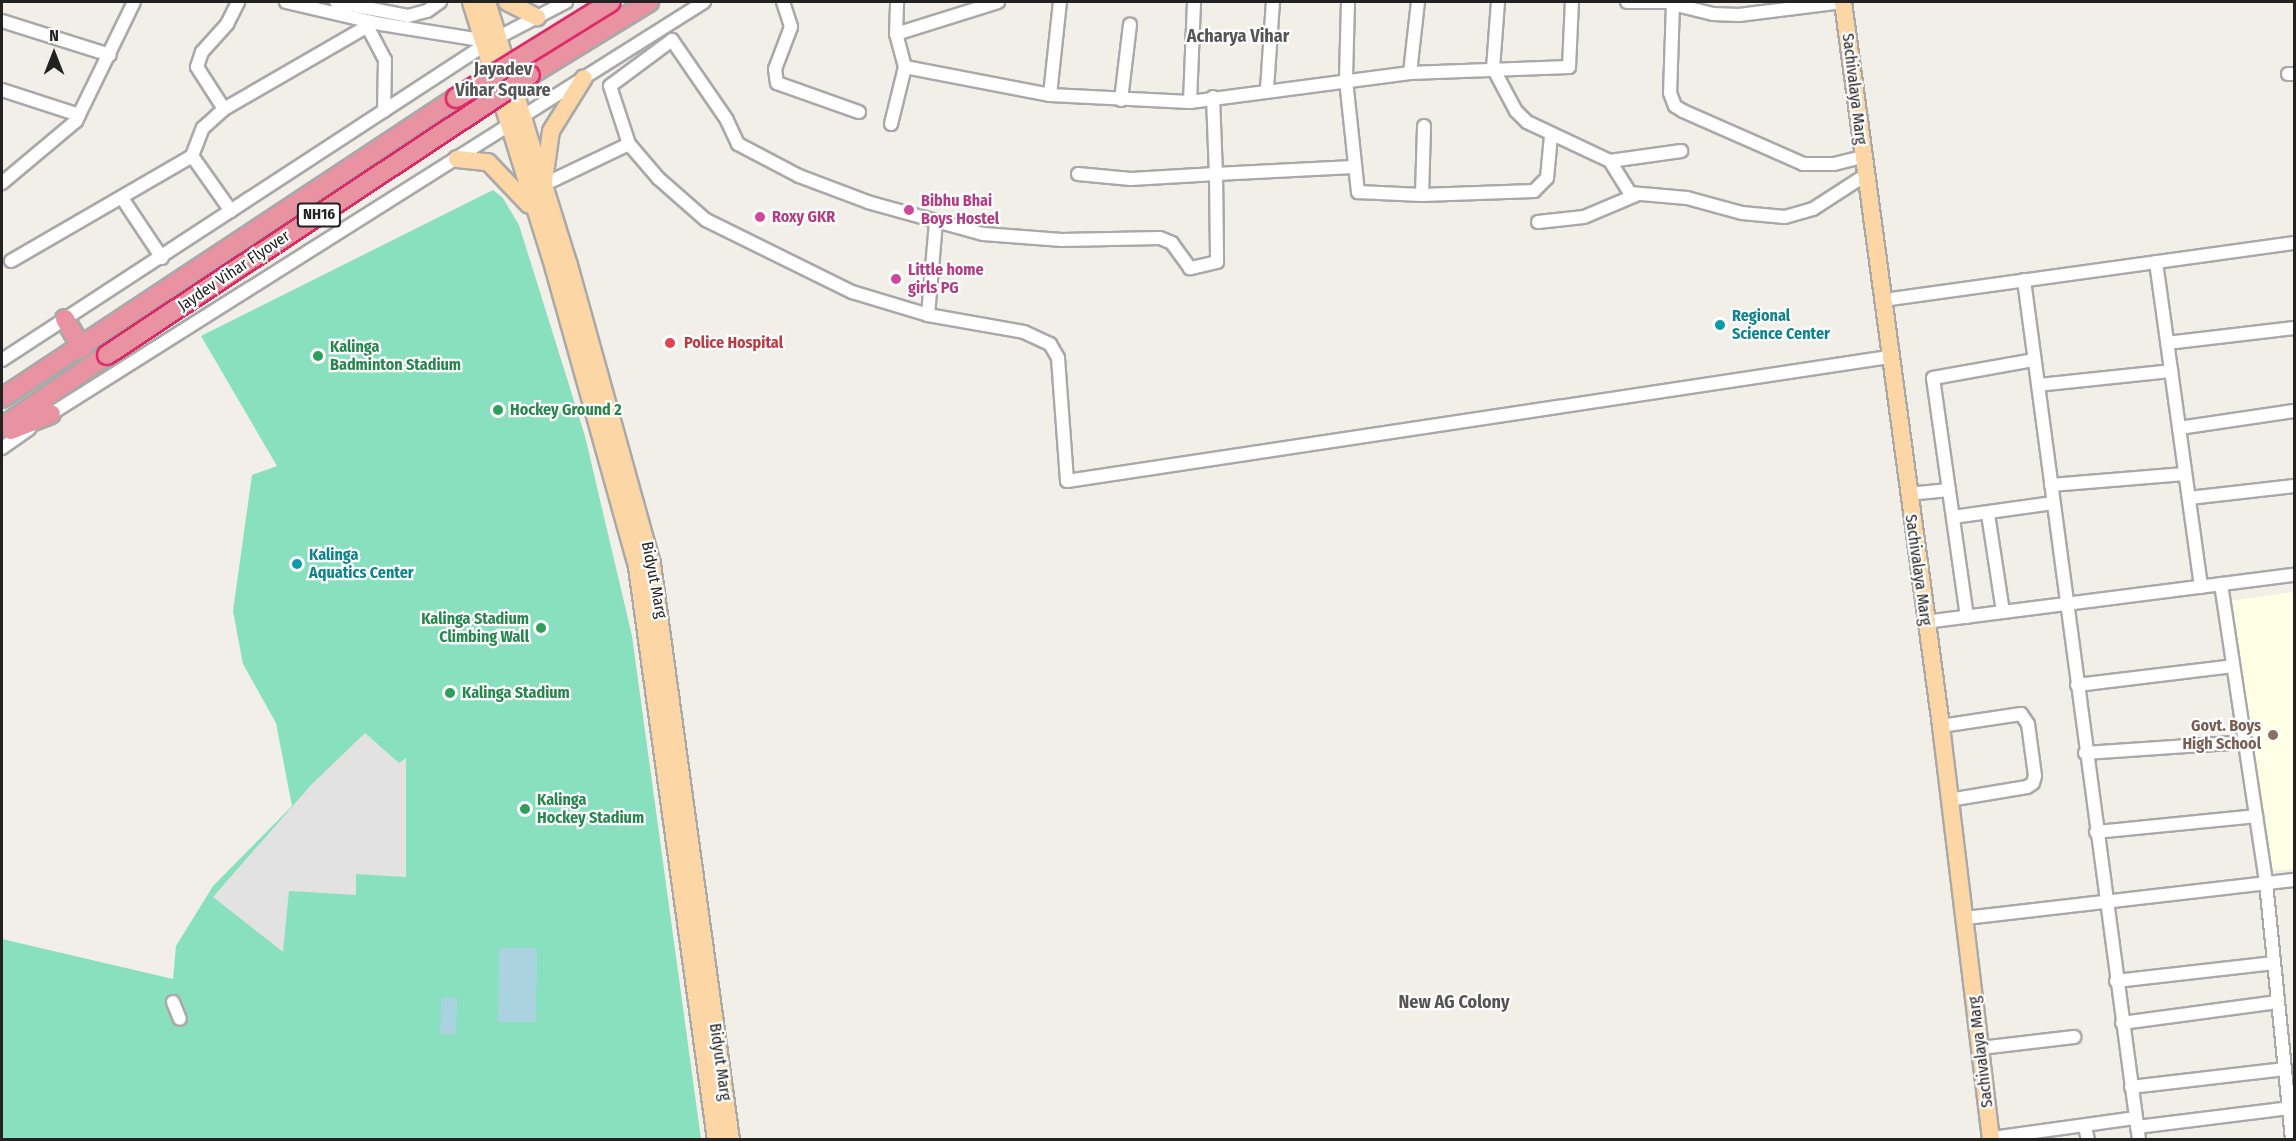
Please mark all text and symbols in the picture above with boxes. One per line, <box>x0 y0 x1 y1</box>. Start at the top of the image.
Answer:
north arrow <box>24 24 84 84</box>
district label: Acharya Vihar <box>1187 25 1289 47</box>
text: N <box>49 26 59 45</box>
street label: Sachivalaya Marg <box>1838 32 1870 146</box>
district label: Jayadev Vihar Square <box>455 59 551 101</box>
place label: Bibhu Bhai Boys Hostel <box>921 191 999 229</box>
road number: NH16 <box>296 203 342 227</box>
marker: Bibhu Bhai Boys Hostel <box>902 203 916 217</box>
place label: Roxy GKR <box>772 207 835 227</box>
marker: Roxy GKR <box>753 210 767 224</box>
street label: Jaydev Vihar Flyover <box>174 226 294 316</box>
place label: Little home girls PG <box>908 260 984 298</box>
marker: Little home girls PG <box>889 272 903 286</box>
place label: Regional Science Center <box>1732 306 1830 344</box>
marker: Regional Science Center <box>1713 318 1727 332</box>
place label: Police Hospital <box>684 333 783 353</box>
marker: Police Hospital <box>661 334 679 352</box>
place label: Kalinga Badminton Stadium <box>330 337 461 375</box>
marker: Kalinga Badminton Stadium <box>311 349 325 363</box>
place label: Hockey Ground 2 <box>510 400 622 420</box>
marker: Hockey Ground 2 <box>491 403 505 417</box>
street label: Sachivalaya Marg <box>1901 513 1935 627</box>
street label: Bidyut Marg <box>637 540 671 620</box>
place label: Kalinga Aquatics Center <box>309 545 414 583</box>
marker: Kalinga Aquatics Center <box>290 557 304 571</box>
place label: Kalinga Stadium Climbing Wall <box>421 609 529 647</box>
marker: Kalinga Stadium Climbing Wall <box>534 621 548 635</box>
place label: Kalinga Stadium <box>462 683 570 703</box>
marker: Kalinga Stadium <box>443 686 457 700</box>
place label: Govt. Boys High School <box>2182 716 2261 754</box>
marker: Govt. Boys High School <box>2266 728 2280 742</box>
place label: Kalinga Hockey Stadium <box>537 790 644 828</box>
marker: Kalinga Hockey Stadium <box>518 802 532 816</box>
district label: New AG Colony <box>1399 991 1509 1013</box>
street label: Sachivalaya Marg <box>1965 995 1997 1109</box>
street label: Bidyut Marg <box>705 1022 735 1102</box>

